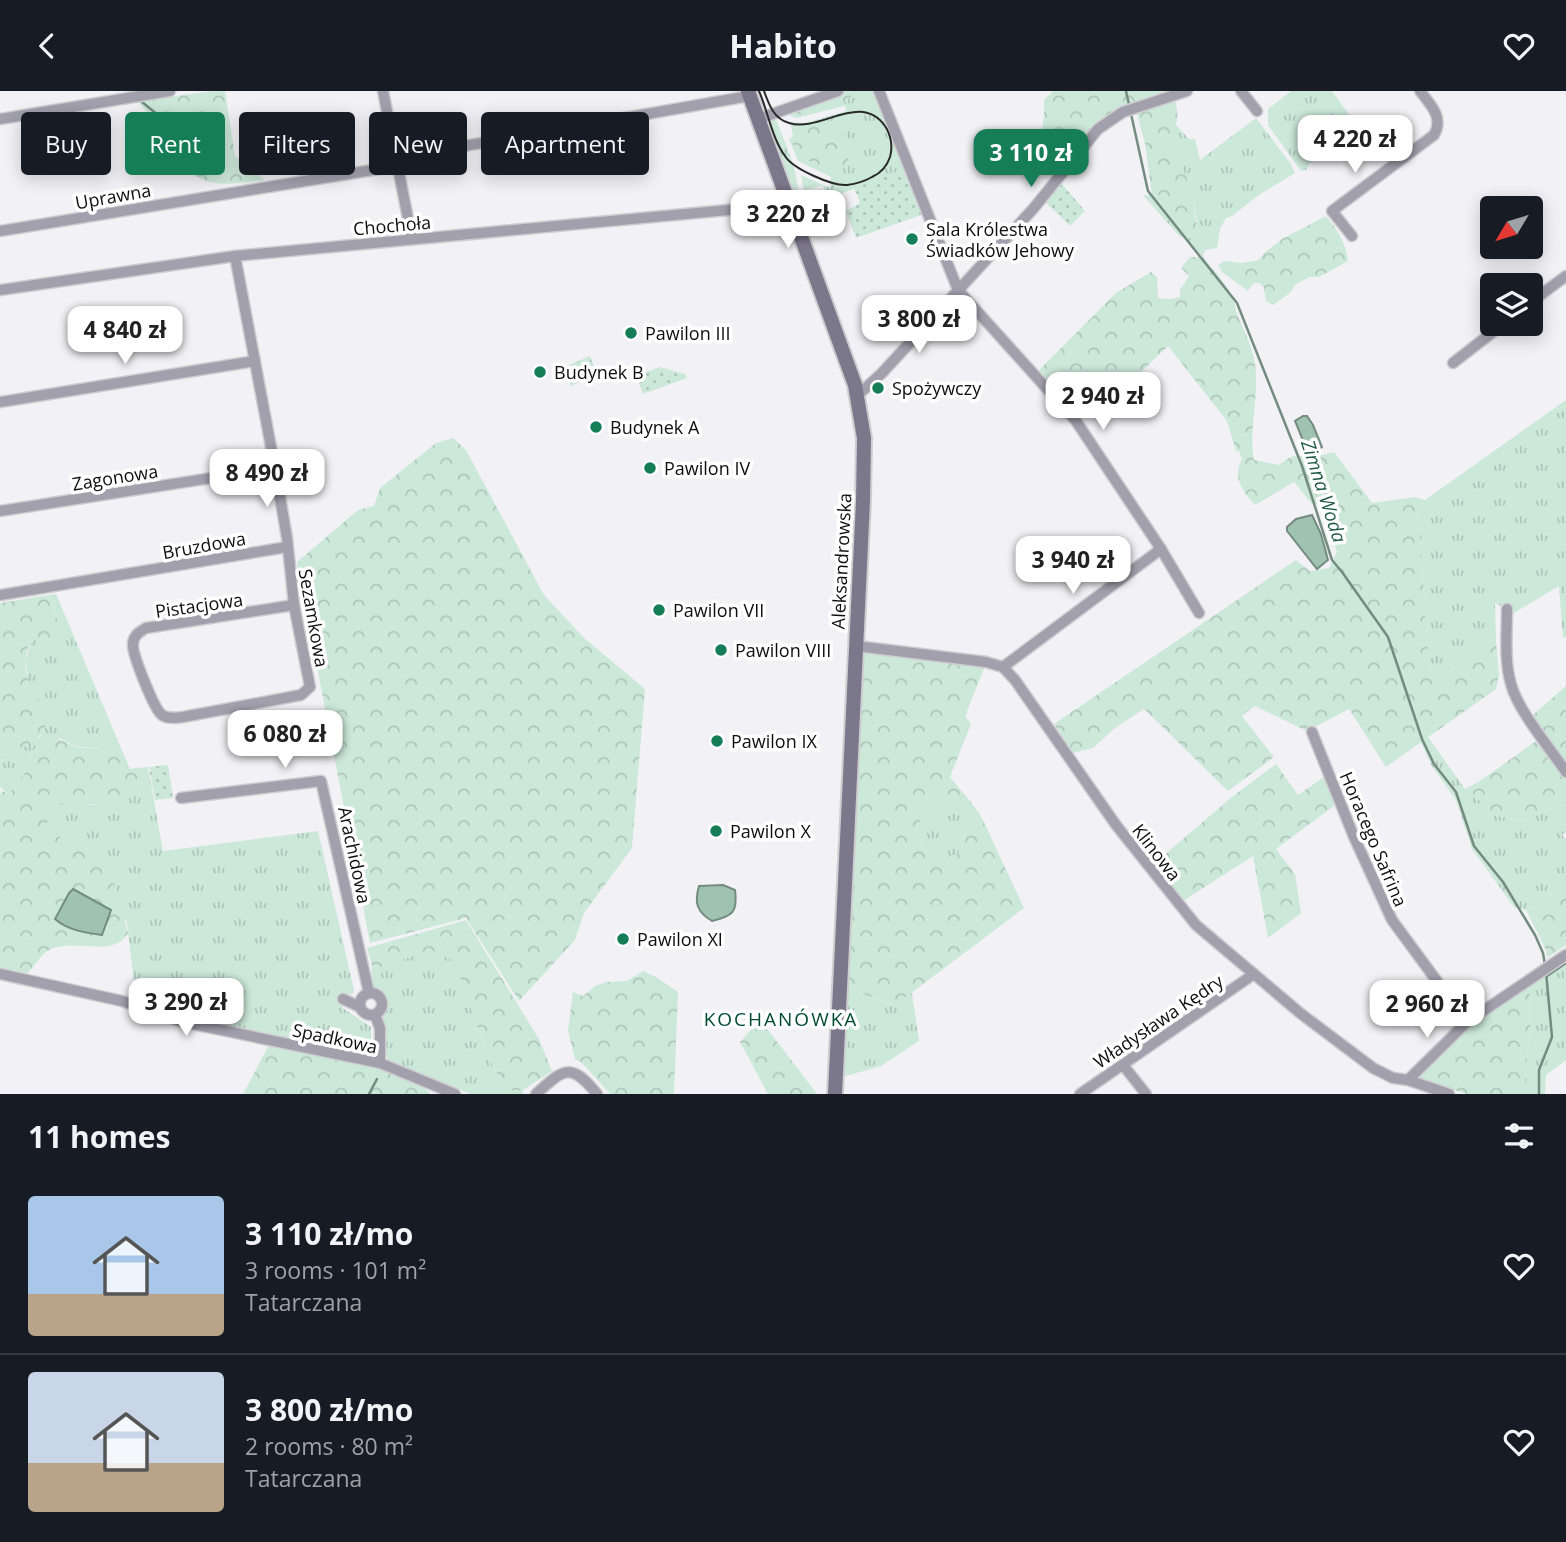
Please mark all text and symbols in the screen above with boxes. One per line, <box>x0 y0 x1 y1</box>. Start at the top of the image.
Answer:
text: Habito <box>729 24 837 67</box>
icon: back <box>28 27 66 65</box>
icon: heart <box>1500 27 1538 65</box>
chip: Buy <box>21 112 111 175</box>
chip: Rent <box>125 112 225 175</box>
chip: Filters <box>239 112 355 175</box>
chip: New <box>369 112 467 175</box>
chip: Apartment <box>481 112 649 175</box>
pin: 4 220 zł <box>1283 115 1427 175</box>
text: 4 220 zł <box>1314 122 1396 154</box>
pin: 3 110 zł <box>959 129 1103 189</box>
text: 3 110 zł <box>990 136 1072 168</box>
street label: Uprawna <box>73 178 153 214</box>
pin: 3 220 zł <box>716 191 860 250</box>
north arrow <box>1480 196 1544 259</box>
map controls <box>1480 196 1543 336</box>
text: 3 220 zł <box>747 197 829 229</box>
street label: Chochoła <box>352 210 432 240</box>
place label: Sala Królestwa Świadków Jehowy <box>926 217 1075 262</box>
marker: Sala Królestwa Świadków Jehowy <box>904 231 920 247</box>
button: layers <box>1480 273 1543 336</box>
pin: 3 800 zł <box>847 295 991 355</box>
text: 3 800 zł <box>878 302 960 334</box>
pin: 4 840 zł <box>53 307 197 366</box>
text: 4 840 zł <box>84 313 166 345</box>
place label: Pawilon III <box>645 321 731 345</box>
marker: Pawilon III <box>623 325 639 341</box>
place label: Budynek B <box>554 360 644 384</box>
marker: Budynek B <box>532 364 548 380</box>
pin: 2 940 zł <box>1031 373 1175 432</box>
place label: Spożywczy <box>892 376 982 400</box>
text: 2 940 zł <box>1062 379 1144 411</box>
marker: Spożywczy <box>870 380 886 396</box>
place label: Budynek A <box>610 415 700 439</box>
marker: Budynek A <box>588 419 604 435</box>
water label: Zimna Woda <box>1295 435 1353 546</box>
pin: 8 490 zł <box>195 449 339 509</box>
text: 8 490 zł <box>226 456 308 488</box>
place label: Pawilon IV <box>664 456 750 480</box>
street label: Zagonowa <box>70 458 160 496</box>
marker: Pawilon IV <box>642 460 658 476</box>
street label: Aleksandrowska <box>825 492 857 630</box>
street label: Bruzdowa <box>160 526 248 564</box>
pin: 3 940 zł <box>1001 537 1145 596</box>
text: 3 940 zł <box>1032 543 1114 575</box>
street label: Sezamkowa <box>294 567 334 669</box>
street label: Pistacjowa <box>154 587 244 623</box>
place label: Pawilon VII <box>673 598 764 622</box>
marker: Pawilon VII <box>651 602 667 618</box>
place label: Pawilon VIII <box>735 638 831 662</box>
marker: Pawilon VIII <box>713 642 729 658</box>
pin: 6 080 zł <box>213 711 357 770</box>
text: 6 080 zł <box>244 717 326 749</box>
place label: Pawilon IX <box>731 729 817 753</box>
marker: Pawilon IX <box>709 733 725 749</box>
street label: Horacego Safrina <box>1335 768 1413 910</box>
street label: Arachidowa <box>333 804 377 906</box>
place label: Pawilon X <box>730 819 811 843</box>
street label: Klinowa <box>1127 819 1187 885</box>
marker: Pawilon X <box>708 823 724 839</box>
place label: Pawilon XI <box>637 927 723 951</box>
marker: Pawilon XI <box>615 931 631 947</box>
street label: Władysława Kędry <box>1089 968 1228 1073</box>
pin: 3 290 zł <box>114 979 258 1038</box>
pin: 2 960 zł <box>1355 981 1499 1040</box>
text: 3 290 zł <box>145 985 227 1017</box>
text: 2 960 zł <box>1386 987 1468 1019</box>
district label: KOCHANÓWKA <box>704 1006 858 1032</box>
street label: Spadkowa <box>290 1017 380 1059</box>
text: 11 homes <box>28 1116 171 1157</box>
icon: filters <box>1500 1117 1538 1155</box>
text: 3 110 zł/mo <box>245 1213 413 1254</box>
icon: home <box>84 1224 168 1308</box>
icon: heart <box>1500 1247 1538 1285</box>
text: 3 rooms · 101 m² <box>245 1254 426 1286</box>
text: Tatarczana <box>245 1286 362 1318</box>
text: 3 800 zł/mo <box>245 1389 413 1430</box>
icon: home <box>84 1400 168 1484</box>
icon: heart <box>1500 1423 1538 1461</box>
text: 2 rooms · 80 m² <box>245 1430 413 1462</box>
text: Tatarczana <box>245 1462 362 1494</box>

